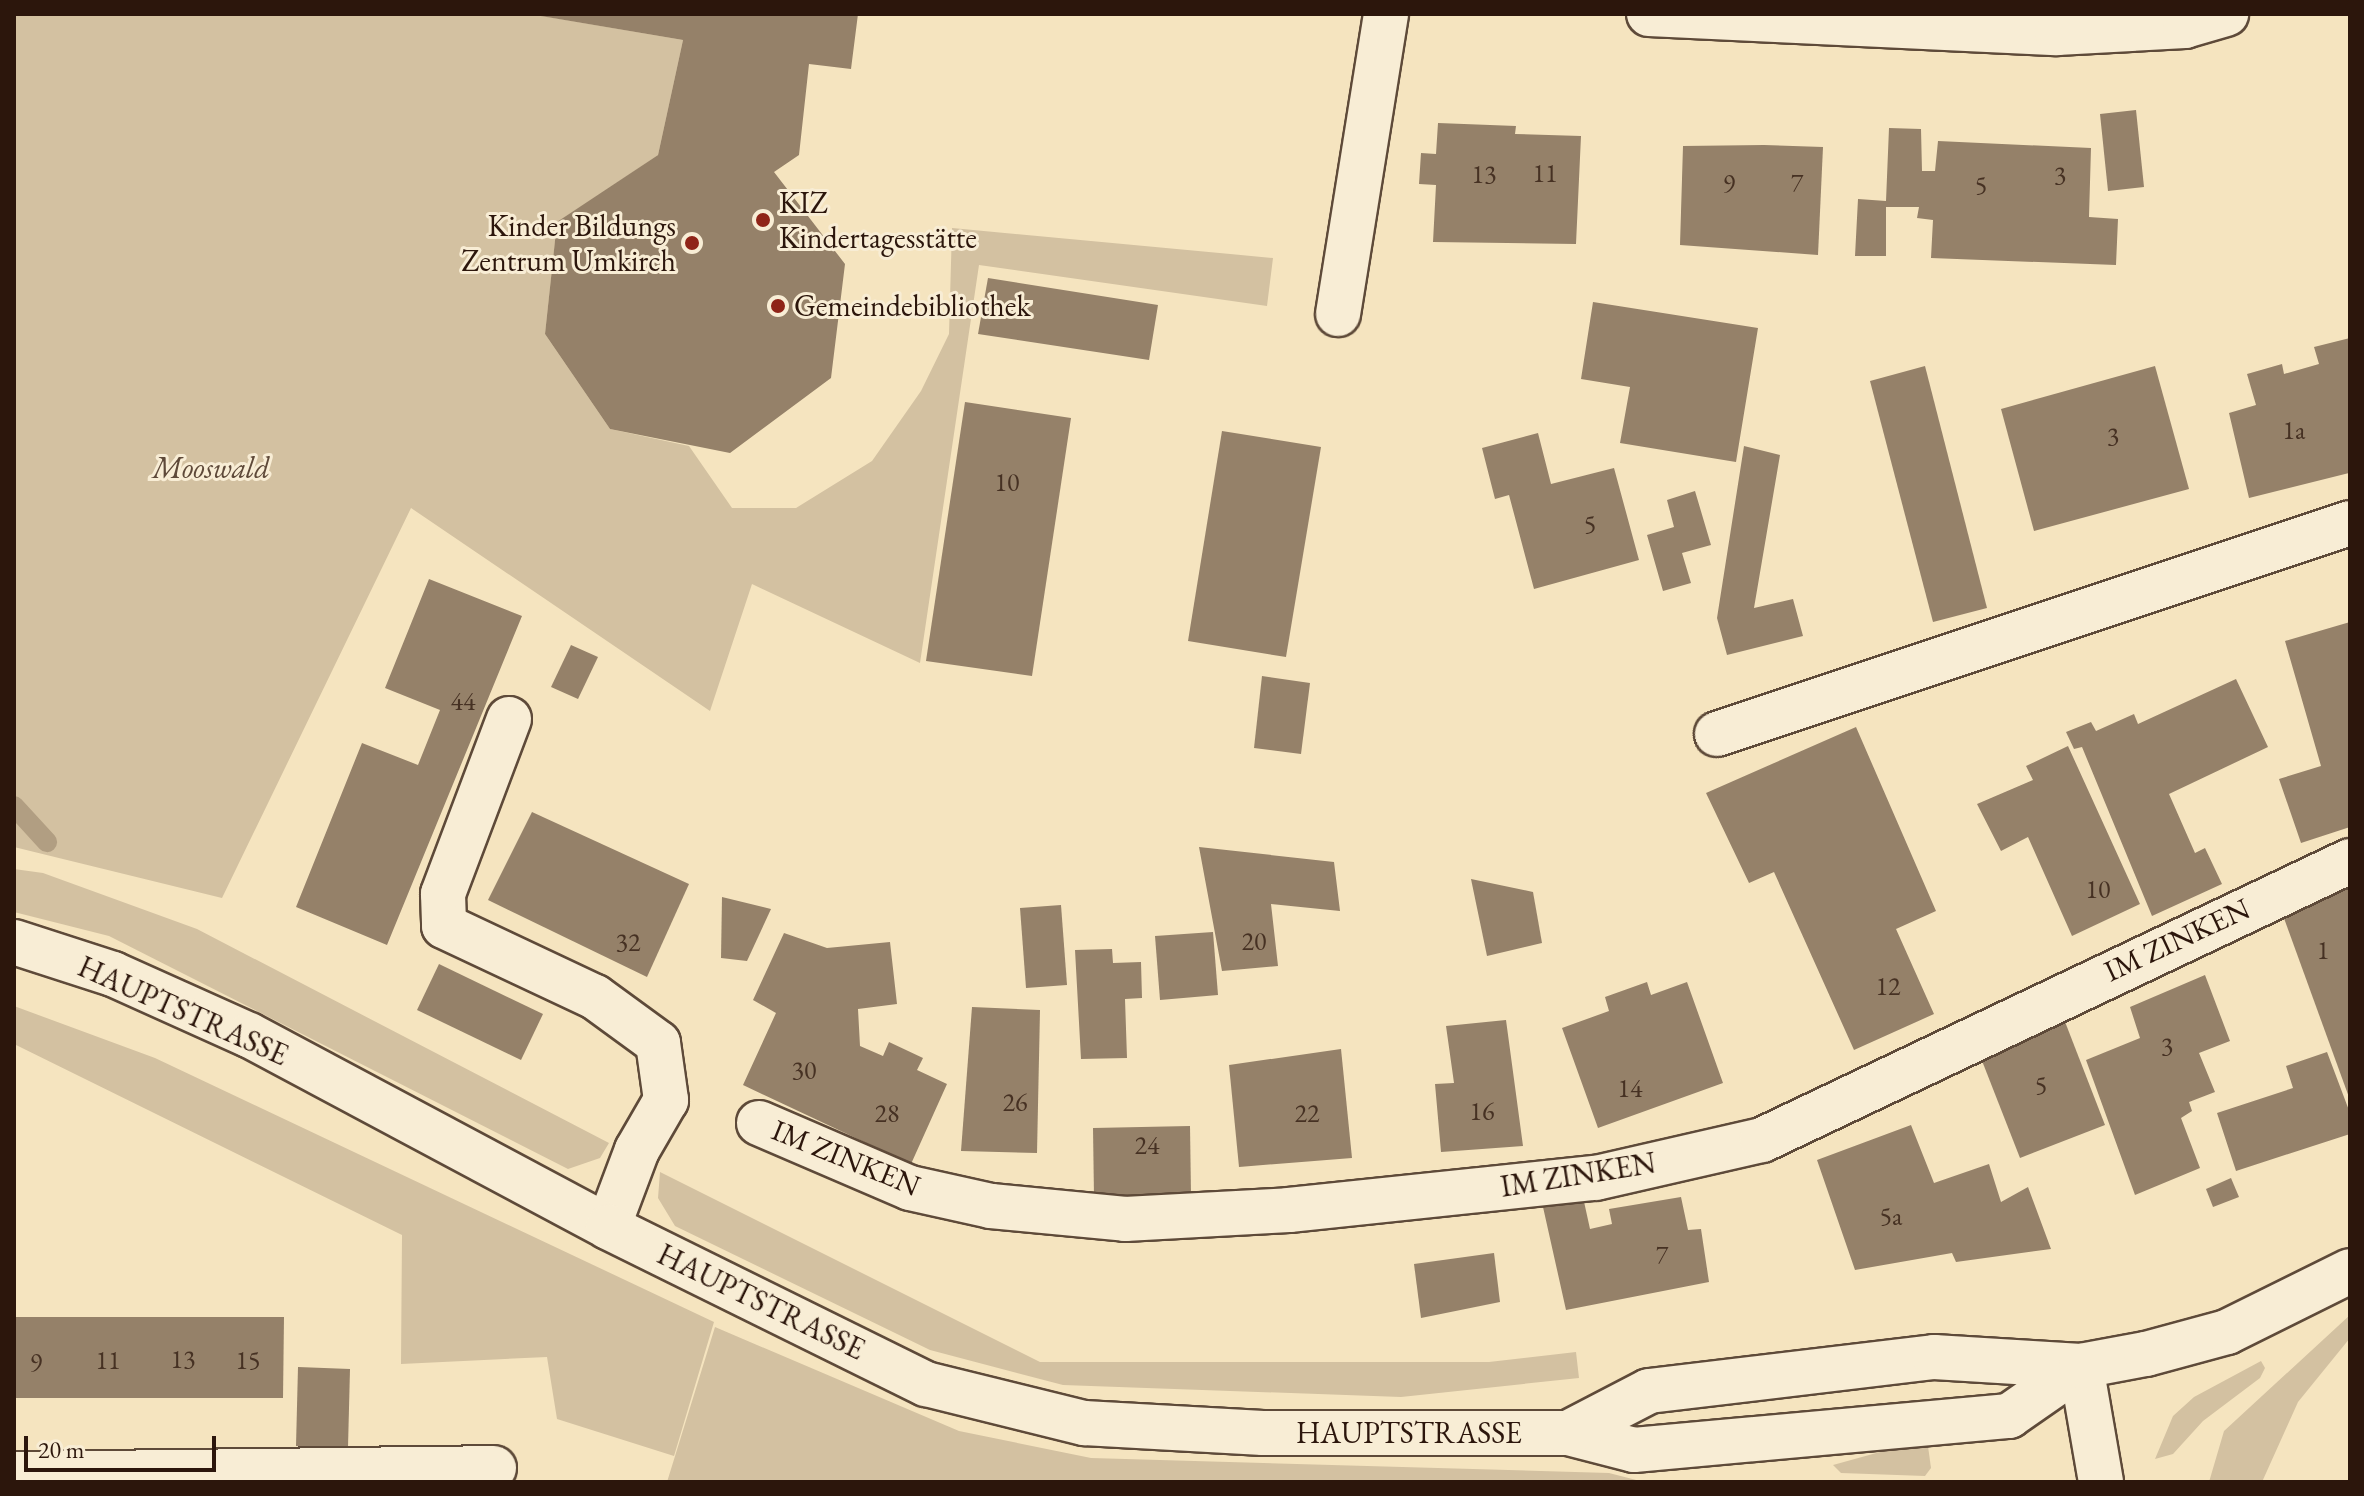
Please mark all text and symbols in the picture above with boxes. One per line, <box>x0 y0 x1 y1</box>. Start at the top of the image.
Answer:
house number: 11 <box>1533 158 1557 190</box>
house number: 13 <box>1472 159 1496 191</box>
house number: 3 <box>2054 160 2066 192</box>
house number: 7 <box>1791 168 1803 200</box>
house number: 9 <box>1723 169 1735 201</box>
house number: 5 <box>1975 170 1987 202</box>
place label: KIZ Kindertagesstätte <box>779 185 977 256</box>
place label: Kinder Bildungs Zentrum Umkirch <box>461 208 676 278</box>
marker: KIZ Kindertagesstätte <box>754 211 772 229</box>
marker: Kinder Bildungs Zentrum Umkirch <box>683 234 701 252</box>
place label: Gemeindebibliothek <box>794 288 1031 324</box>
marker: Gemeindebibliothek <box>769 297 787 315</box>
house number: 1a <box>2283 415 2305 447</box>
house number: 3 <box>2107 421 2119 453</box>
park label: Mooswald <box>152 450 270 486</box>
house number: 10 <box>995 467 1019 499</box>
house number: 5 <box>1584 509 1596 541</box>
house number: 44 <box>451 686 475 718</box>
house number: 10 <box>2086 874 2110 906</box>
street label: IM ZINKEN <box>2099 891 2255 989</box>
house number: 20 <box>1242 926 1266 958</box>
house number: 32 <box>616 927 640 959</box>
house number: 1 <box>2317 935 2329 967</box>
street label: HAUPTSTRASSE <box>72 949 294 1073</box>
house number: 12 <box>1876 971 1900 1003</box>
house number: 3 <box>2161 1031 2173 1063</box>
house number: 30 <box>792 1055 816 1087</box>
house number: 5 <box>2035 1070 2047 1102</box>
house number: 14 <box>1618 1073 1642 1105</box>
house number: 26 <box>1003 1087 1027 1119</box>
house number: 16 <box>1470 1096 1494 1128</box>
house number: 28 <box>875 1098 899 1130</box>
house number: 22 <box>1295 1098 1319 1130</box>
street label: IM ZINKEN <box>767 1112 925 1204</box>
house number: 24 <box>1135 1130 1159 1162</box>
street label: IM ZINKEN <box>1498 1145 1658 1205</box>
house number: 5a <box>1880 1201 1902 1233</box>
street label: HAUPTSTRASSE <box>652 1236 870 1368</box>
house number: 7 <box>1656 1240 1668 1272</box>
house number: 13 <box>171 1344 195 1376</box>
house number: 11 <box>96 1345 120 1377</box>
house number: 15 <box>236 1345 260 1377</box>
house number: 9 <box>30 1348 42 1380</box>
street label: HAUPTSTRASSE <box>1296 1415 1522 1451</box>
scale bar <box>28 1420 220 1470</box>
text: 20 m <box>38 1434 85 1465</box>

